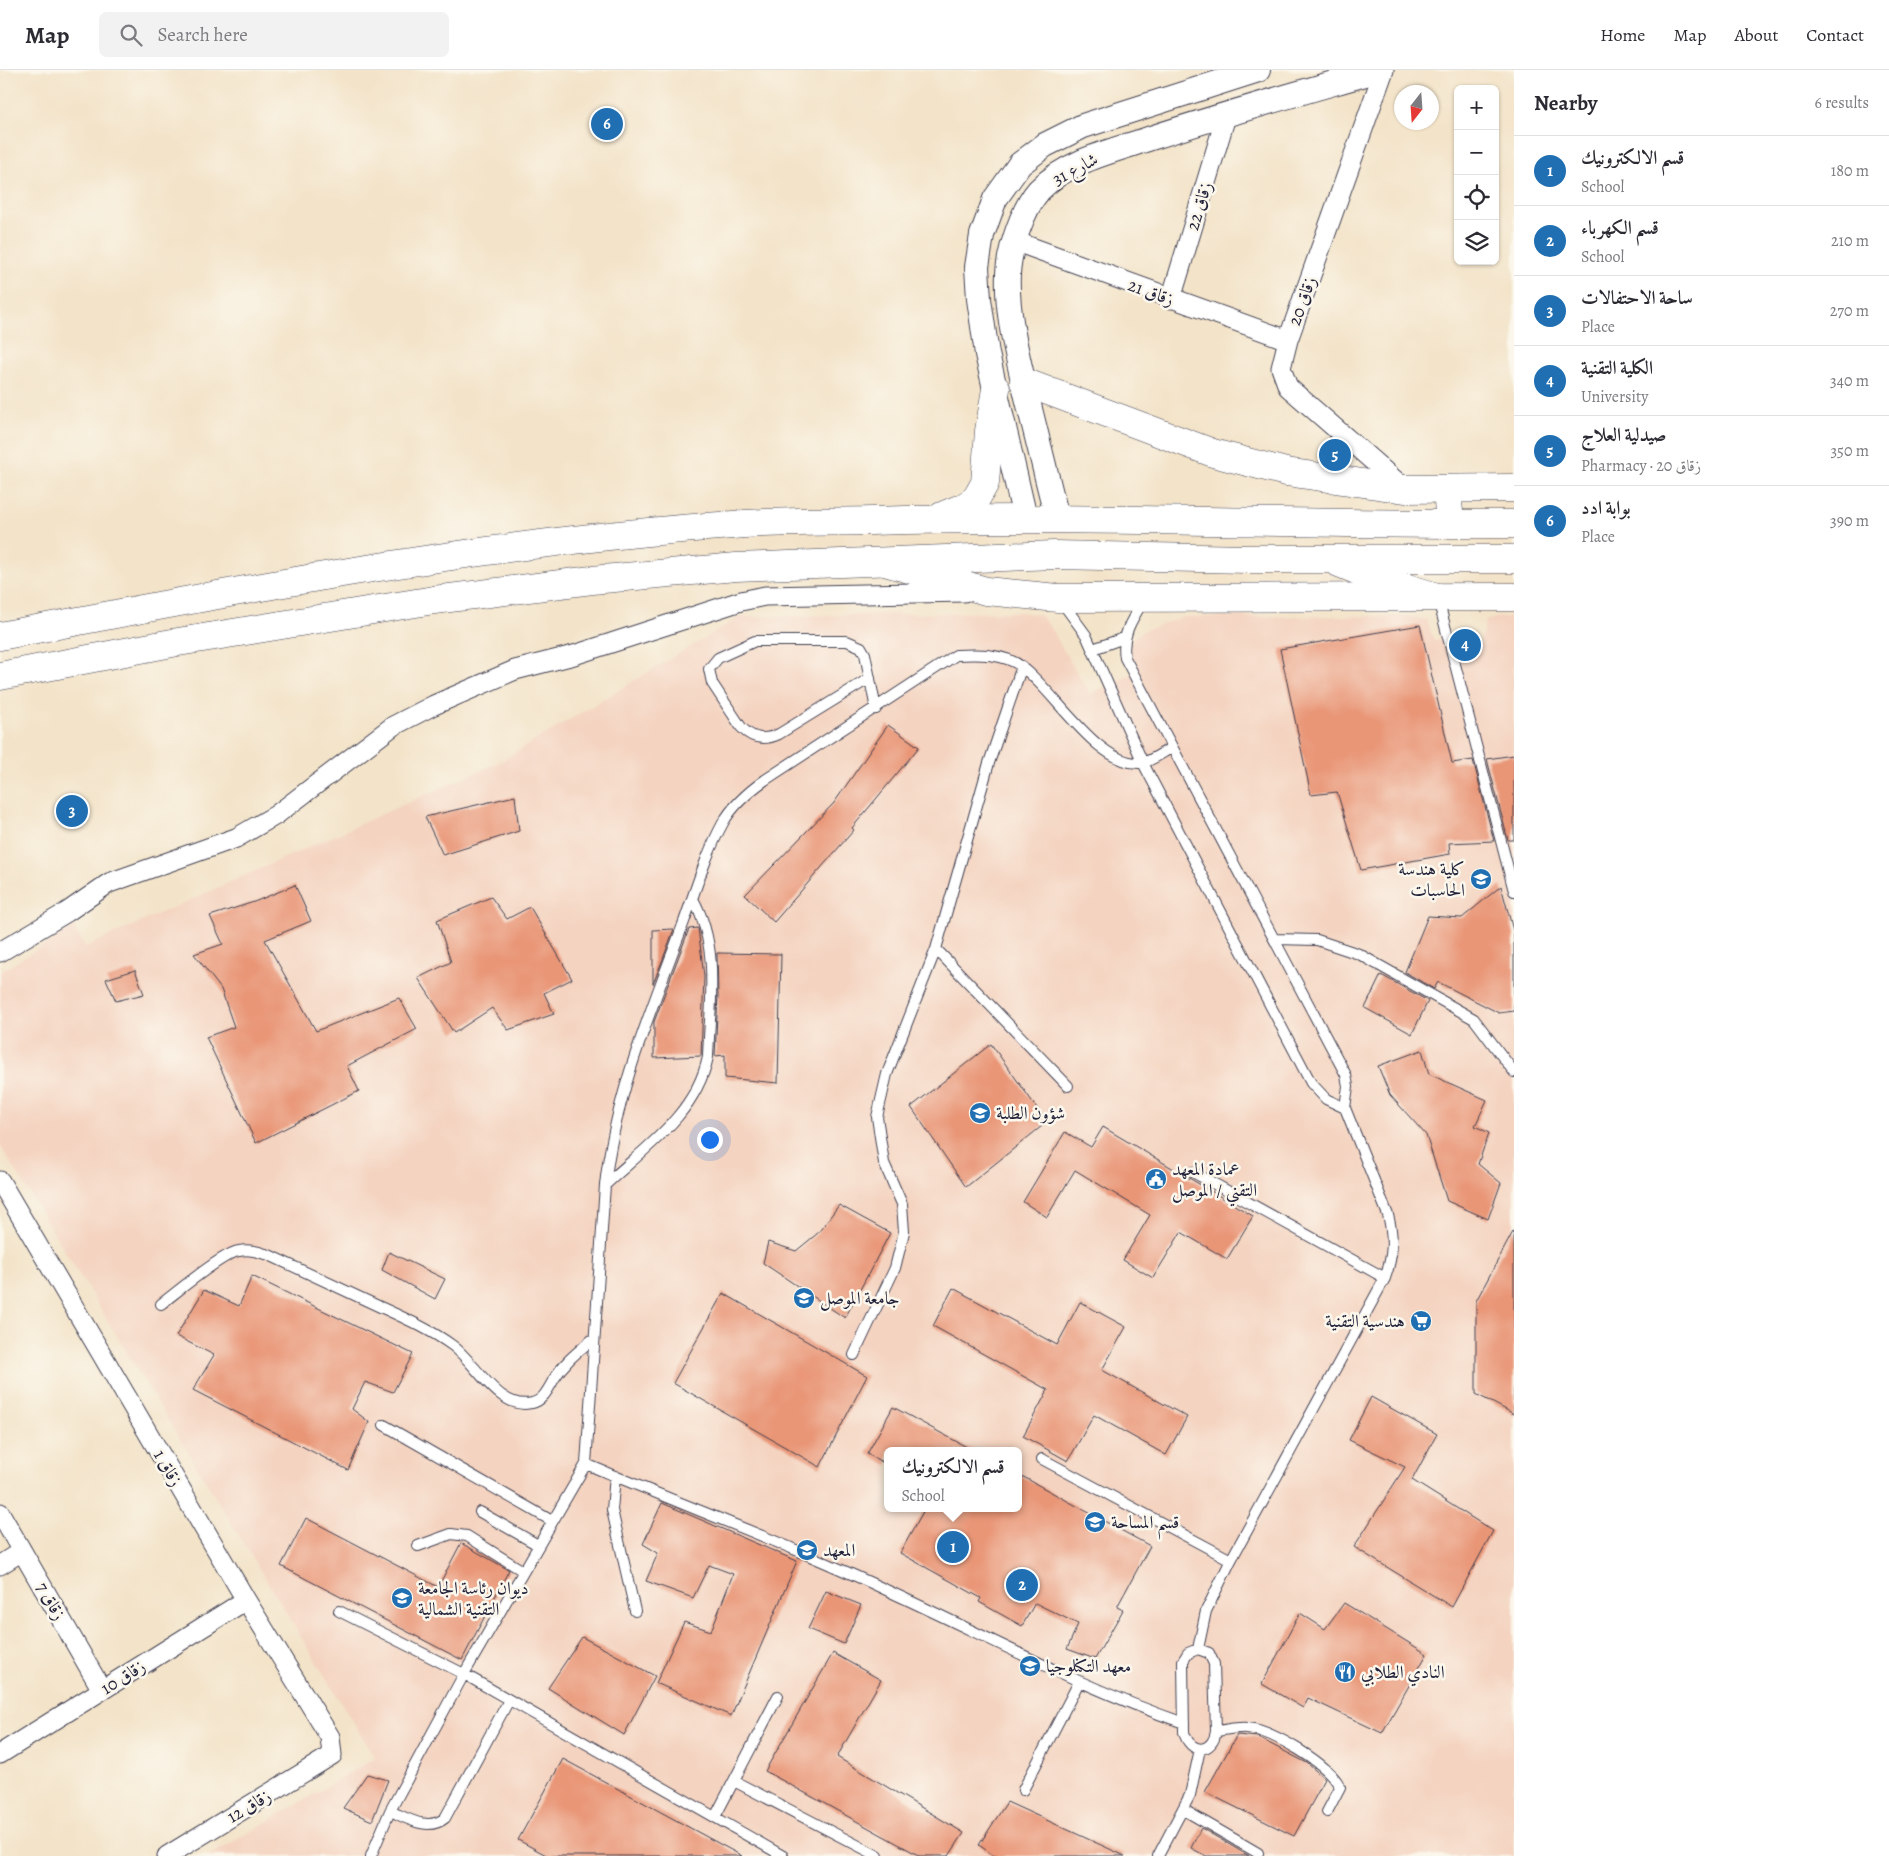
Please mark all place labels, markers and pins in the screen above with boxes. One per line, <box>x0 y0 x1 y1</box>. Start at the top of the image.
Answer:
pin: 6 <box>591 105 623 143</box>
pin: 5 <box>1319 436 1351 474</box>
pin: 4 <box>1449 626 1481 664</box>
pin: 3 <box>56 792 88 830</box>
place label: كلية هندسة الحاسبات <box>1398 857 1465 902</box>
school or university icon: كلية هندسة الحاسبات <box>1469 867 1493 891</box>
school or university icon: شؤون الطلبة <box>968 1101 992 1125</box>
place label: شؤون الطلبة <box>996 1101 1065 1125</box>
place label: عمادة المعهد التقني / الموصل <box>1172 1157 1257 1207</box>
public building icon: عمادة المعهد التقني / الموصل <box>1144 1167 1168 1191</box>
school or university icon: جامعة الموصل <box>792 1286 816 1310</box>
place label: جامعة الموصل <box>820 1286 900 1311</box>
place label: هندسية التقنية <box>1325 1309 1405 1333</box>
supermarket icon: هندسية التقنية <box>1409 1309 1433 1333</box>
school or university icon: قسم المساحة <box>1083 1510 1107 1534</box>
place label: قسم المساحة <box>1111 1510 1179 1540</box>
pin: 1 <box>937 1528 969 1566</box>
school or university icon: المعهد <box>795 1538 819 1562</box>
place label: المعهد <box>823 1538 855 1562</box>
pin: 2 <box>1006 1566 1038 1604</box>
place label: ديوان رئاسة الجامعة التقنية الشمالية <box>418 1576 529 1621</box>
school or university icon: ديوان رئاسة الجامعة التقنية الشمالية <box>390 1586 414 1610</box>
school or university icon: معهد التكنلوجيا <box>1018 1654 1042 1678</box>
place label: معهد التكنلوجيا <box>1046 1654 1131 1678</box>
restaurant icon: النادي الطلابي <box>1333 1660 1357 1684</box>
place label: النادي الطلابي <box>1361 1660 1445 1687</box>

